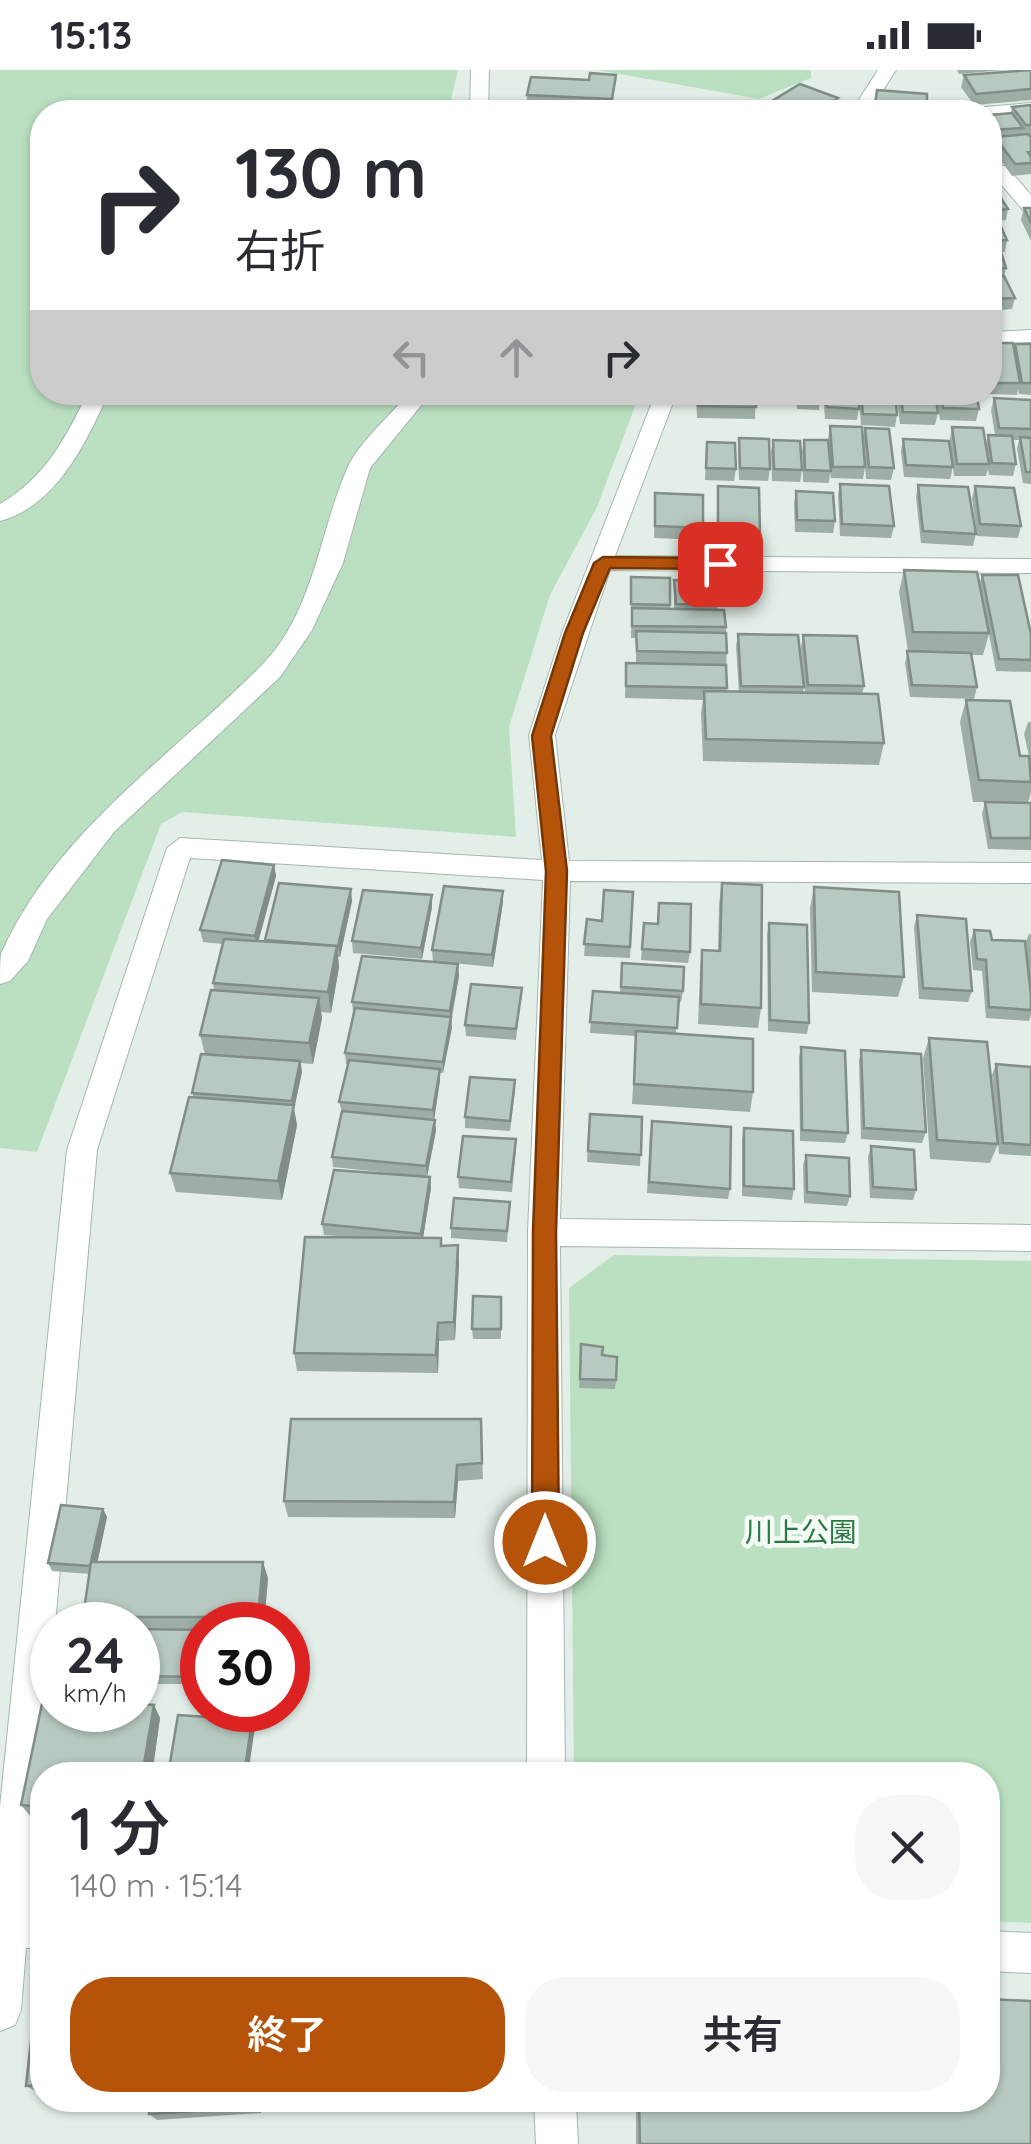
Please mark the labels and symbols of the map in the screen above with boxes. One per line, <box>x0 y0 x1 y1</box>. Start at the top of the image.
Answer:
pin <box>678 522 763 607</box>
position arrow <box>493 1490 597 1594</box>
park label: 川上公園 <box>745 1514 857 1549</box>
speed limit sign: 30 <box>180 1602 310 1732</box>

